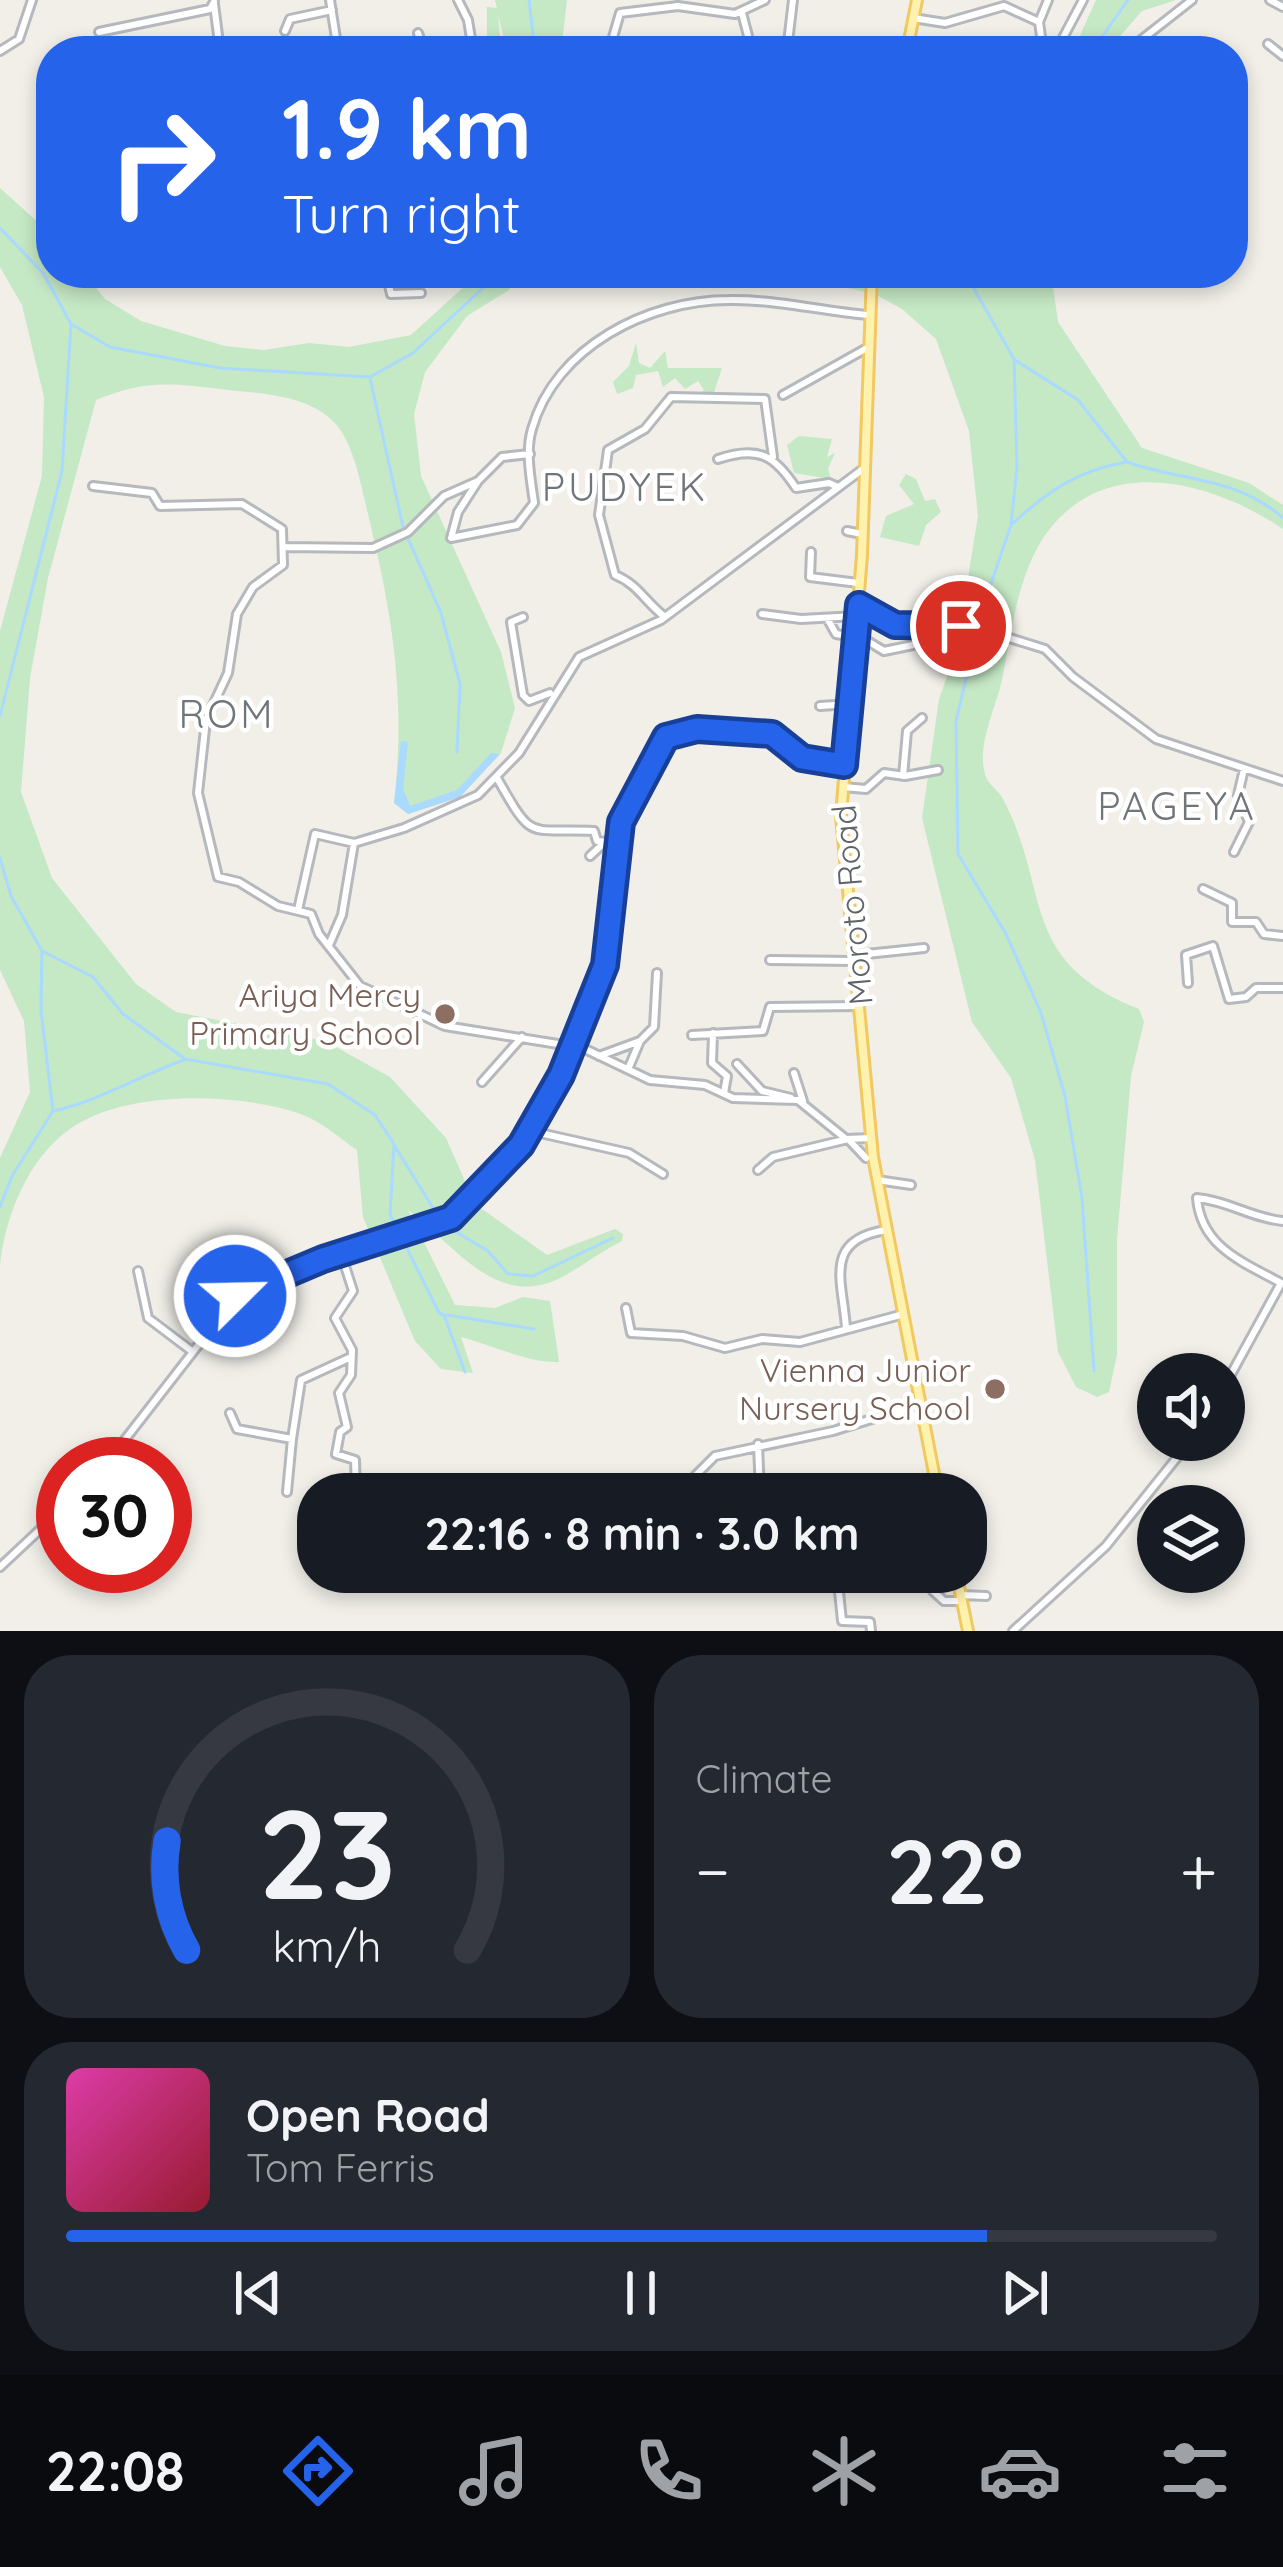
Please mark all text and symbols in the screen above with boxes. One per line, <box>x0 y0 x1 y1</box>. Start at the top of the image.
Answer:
text: 1.9 km <box>282 75 532 180</box>
icon: right <box>84 84 240 240</box>
text: Turn right <box>282 179 521 247</box>
district label: PUDYEK <box>542 462 708 511</box>
pin <box>910 575 1012 677</box>
icon: arrive <box>928 593 994 659</box>
district label: ROM <box>179 689 275 738</box>
district label: PAGEYA <box>1097 781 1257 830</box>
street label: Moroto Road <box>822 803 881 1007</box>
place label: Ariya Mercy Primary School <box>189 974 421 1053</box>
marker: Ariya Mercy Primary School <box>432 1001 458 1027</box>
position arrow <box>172 1233 298 1359</box>
place label: Vienna Junior Nursery School <box>739 1349 971 1428</box>
map controls <box>1137 1353 1245 1593</box>
button: sound <box>1137 1353 1245 1461</box>
marker: Vienna Junior Nursery School <box>982 1376 1008 1402</box>
speed limit sign: 30 <box>36 1437 192 1593</box>
button: layers <box>1137 1485 1245 1593</box>
text: 22:16 · 8 min · 3.0 km <box>424 1505 860 1561</box>
text: Climate <box>696 1754 833 1803</box>
text: 23 <box>258 1774 396 1930</box>
text: 22° <box>886 1814 1024 1927</box>
text: − <box>696 1829 730 1912</box>
text: + <box>1180 1829 1217 1912</box>
text: km/h <box>272 1918 381 1972</box>
text: Open Road <box>246 2087 490 2143</box>
text: Tom Ferris <box>246 2143 435 2192</box>
icon: previous <box>225 2260 291 2326</box>
icon: pause <box>608 2260 674 2326</box>
icon: next <box>992 2260 1058 2326</box>
icon: directions <box>276 2429 360 2513</box>
icon: music <box>452 2429 536 2513</box>
icon: phone <box>627 2429 711 2513</box>
icon: climate <box>802 2429 886 2513</box>
icon: car <box>978 2429 1062 2513</box>
icon: filters <box>1153 2429 1237 2513</box>
text: 22:08 <box>46 2437 185 2505</box>

